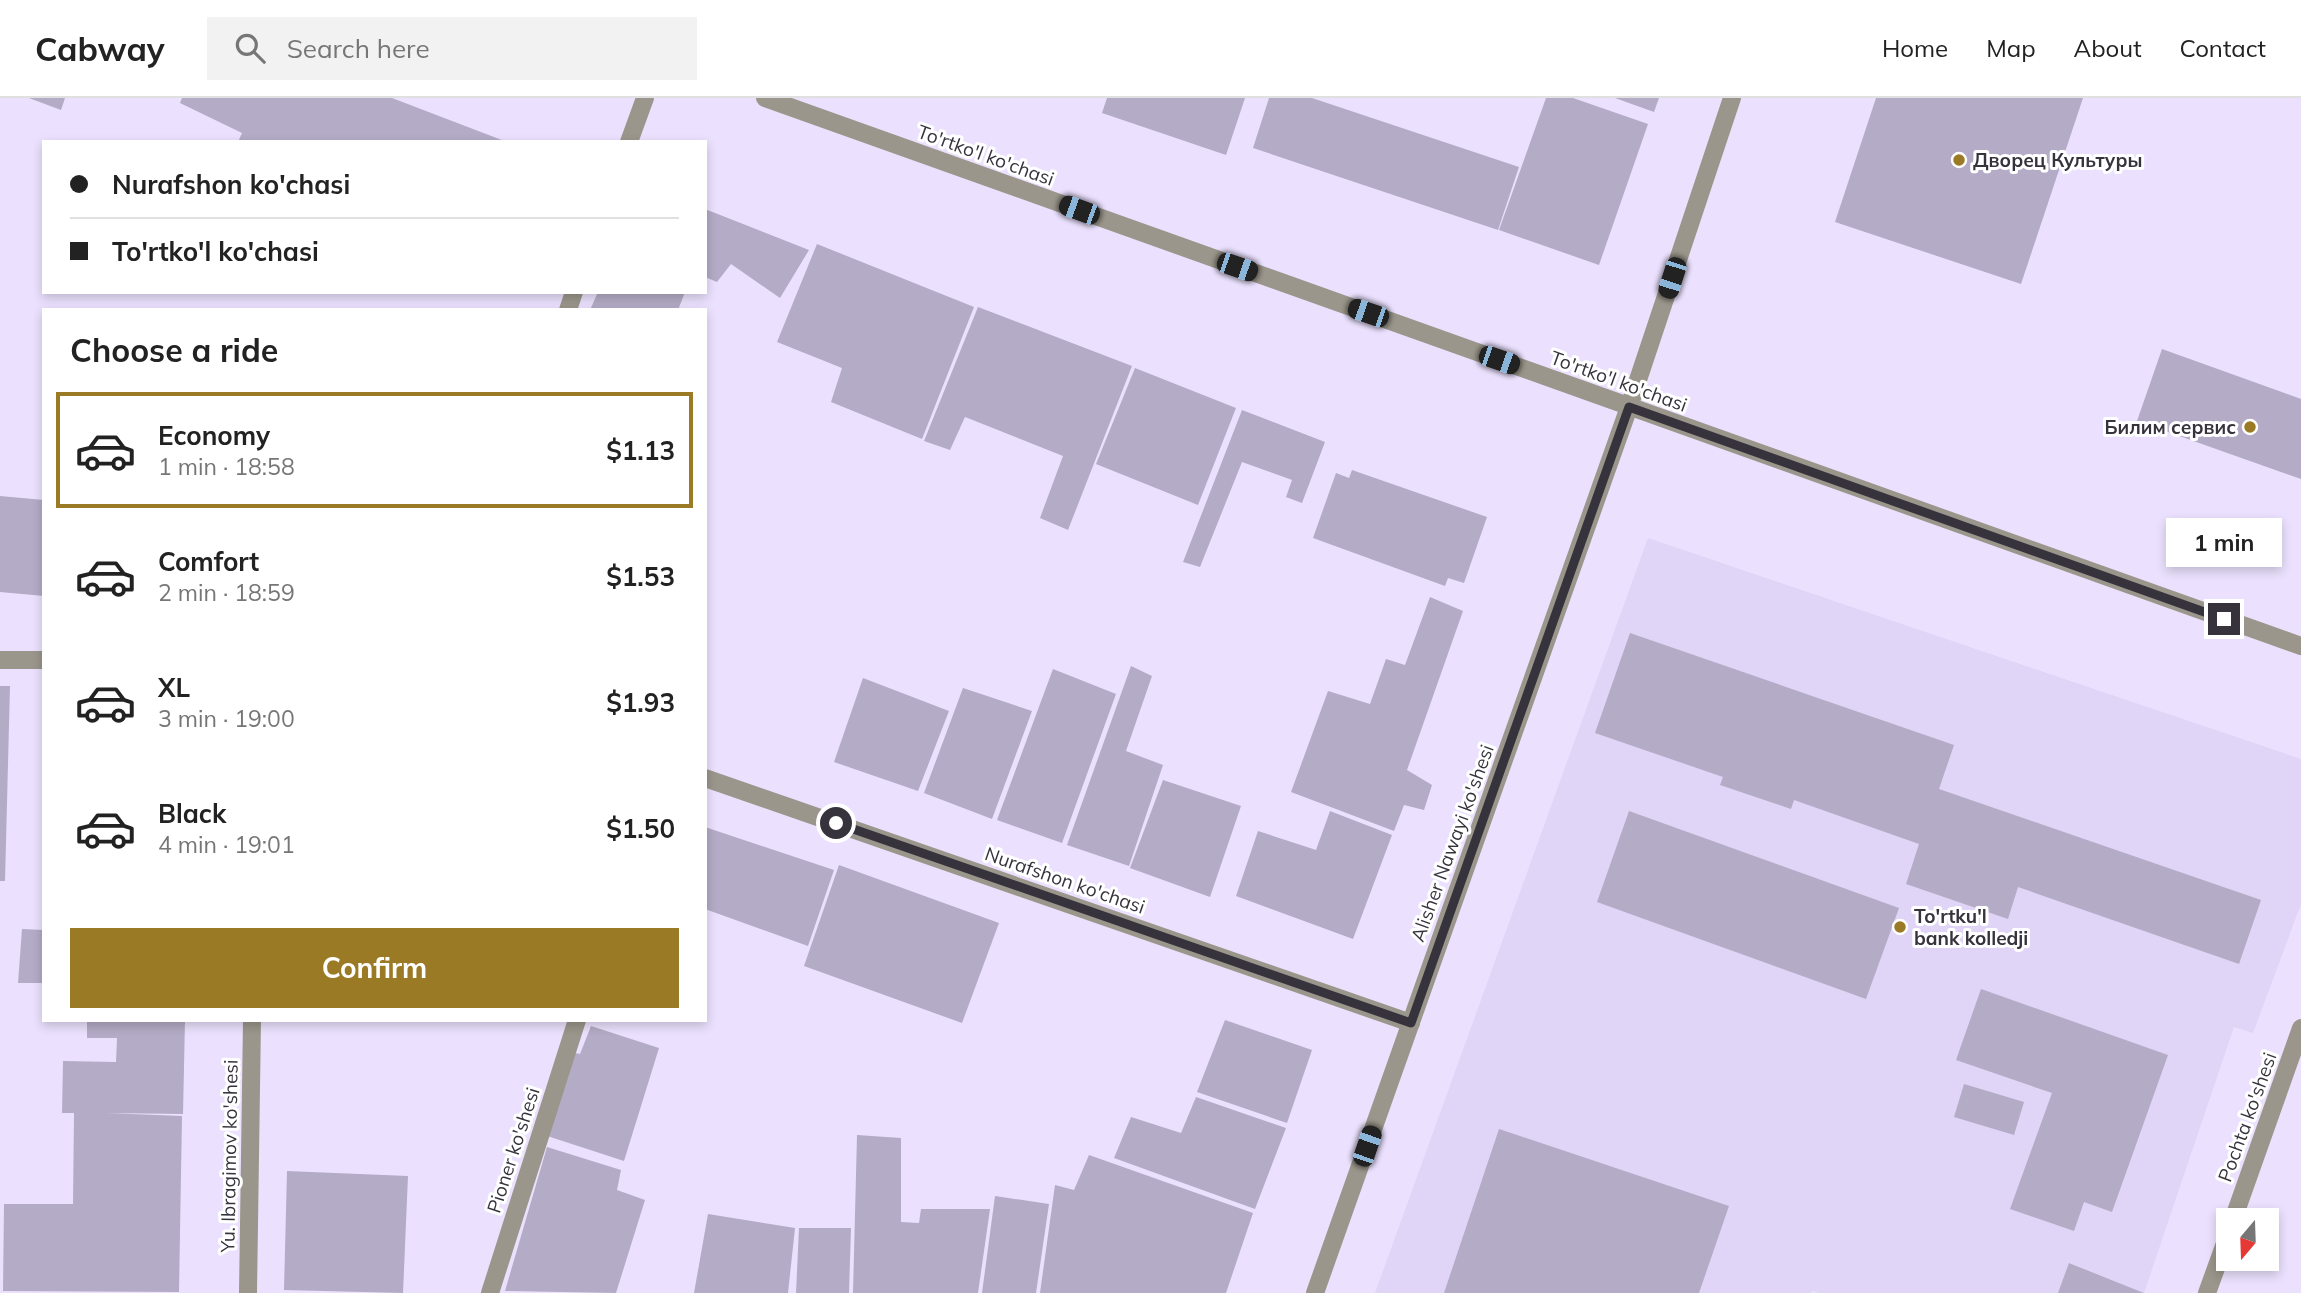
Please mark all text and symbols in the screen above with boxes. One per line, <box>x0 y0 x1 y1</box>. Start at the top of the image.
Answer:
search box <box>207 17 697 80</box>
text: Cabway <box>35 28 165 69</box>
icon: search <box>231 29 269 67</box>
text: Search here <box>287 32 430 65</box>
text: Home <box>1882 33 1948 63</box>
text: Map <box>1986 33 2036 63</box>
text: About <box>2074 33 2142 63</box>
text: Contact <box>2180 33 2266 63</box>
street label: To'rtko'l ko'chasi <box>914 119 1058 191</box>
place label: Дворец Культуры <box>1973 148 2142 172</box>
marker: Дворец Культуры <box>1951 152 1967 168</box>
text: Nurafshon ko'chasi <box>112 168 350 201</box>
car <box>1056 193 1103 227</box>
text: To'rtko'l ko'chasi <box>112 235 319 268</box>
car <box>1214 250 1261 284</box>
car <box>1656 255 1689 301</box>
car <box>1345 296 1392 330</box>
text: Choose a ride <box>70 330 278 370</box>
car <box>1476 343 1523 377</box>
street label: To'rtko'l ko'chasi <box>1547 345 1691 417</box>
place label: Билим сервис <box>2104 415 2236 439</box>
icon: car <box>74 419 137 482</box>
text: Economy <box>158 419 270 452</box>
marker: Билим сервис <box>2242 419 2258 435</box>
text: $1.13 <box>606 434 675 467</box>
text: 1 min · 18:58 <box>158 452 295 481</box>
callout: 1 min <box>2166 518 2282 566</box>
text: 1 min <box>2194 528 2254 557</box>
icon: car <box>74 545 137 608</box>
text: Comfort <box>158 545 259 578</box>
text: $1.53 <box>606 560 675 593</box>
text: 2 min · 18:59 <box>158 578 295 607</box>
route end <box>2208 603 2240 635</box>
icon: car <box>74 671 137 734</box>
text: XL <box>158 671 190 704</box>
text: $1.93 <box>606 686 675 719</box>
text: 3 min · 19:00 <box>158 704 295 733</box>
street label: Alisher Nawayi ko'shesi <box>1405 741 1499 945</box>
icon: car <box>74 797 137 860</box>
text: Black <box>158 797 226 830</box>
route start <box>820 807 852 839</box>
text: $1.50 <box>606 812 675 845</box>
text: 4 min · 19:01 <box>158 830 295 859</box>
street label: Nurafshon ko'chasi <box>982 841 1148 919</box>
place label: To'rtku'l bank kolledji <box>1914 904 2028 950</box>
marker: To'rtku'l bank kolledji <box>1892 919 1908 935</box>
button: Confirm <box>70 928 679 1008</box>
street label: Pochta ko'shesi <box>2213 1049 2281 1185</box>
street label: Yu. Ibragimov ko'shesi <box>215 1059 243 1254</box>
street label: Pioner ko'shesi <box>481 1084 545 1216</box>
car <box>1351 1123 1384 1169</box>
north arrow <box>2216 1208 2278 1270</box>
map controls <box>2216 1208 2279 1271</box>

